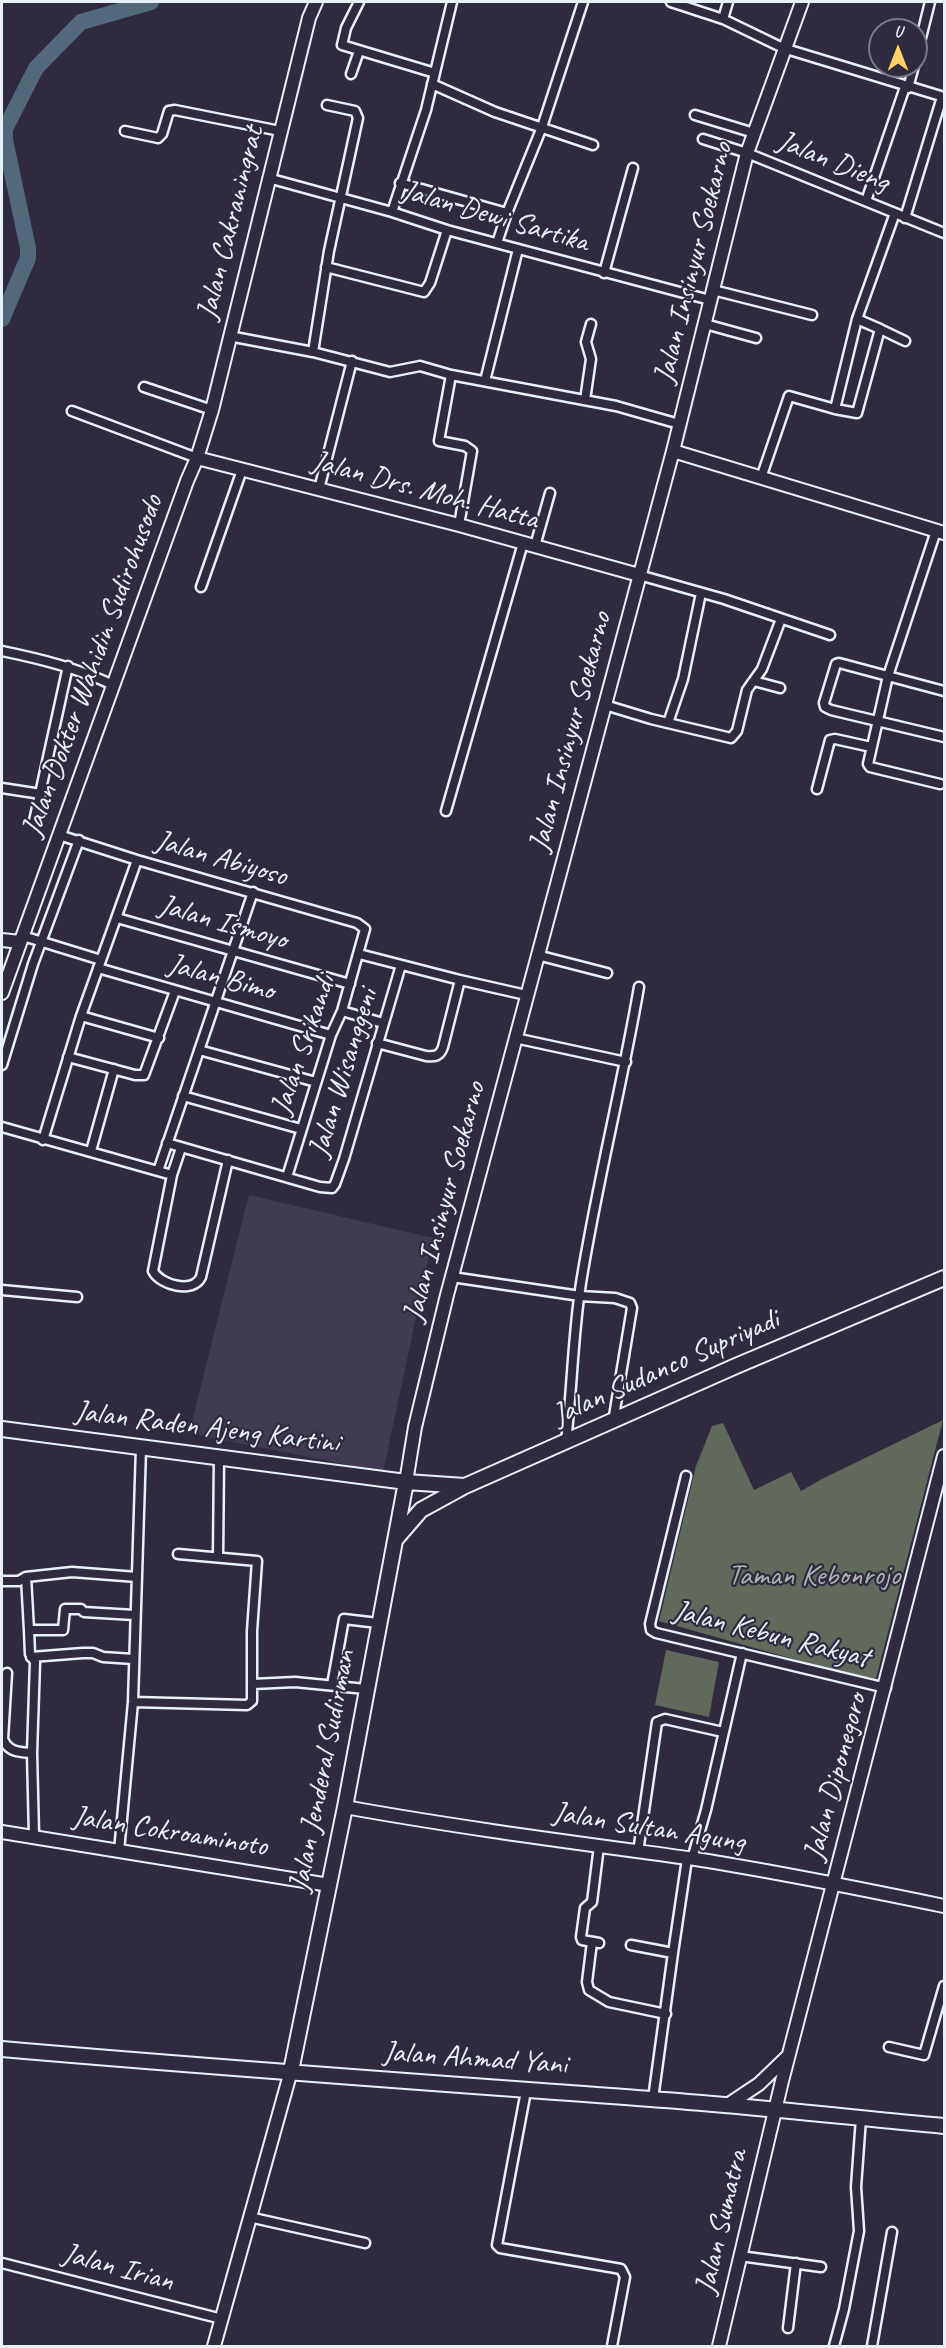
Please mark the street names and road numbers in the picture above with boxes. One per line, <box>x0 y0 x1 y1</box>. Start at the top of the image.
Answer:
street label: Jalan Cakraningrat <box>190 123 272 323</box>
street label: Jalan Dieng <box>772 123 894 201</box>
street label: Jalan Insinyur Soekarno <box>647 139 741 387</box>
street label: Jalan Dewi Sartika <box>397 173 593 261</box>
street label: Jalan Drs. Moh. Hatta <box>308 443 542 539</box>
street label: Jalan Dokter Wahidin Sudirohusodo <box>14 490 172 842</box>
street label: Jalan Insinyur Soekarno <box>522 608 620 856</box>
street label: Jalan Abiyoso <box>151 823 291 895</box>
street label: Jalan Ismoyo <box>155 888 291 958</box>
street label: Jalan Bimo <box>164 947 278 1009</box>
street label: Jalan Srikandi <box>263 971 345 1119</box>
street label: Jalan Wisanggeni <box>301 985 387 1161</box>
street label: Jalan Insinyur Soekarno <box>396 1078 494 1326</box>
street label: Jalan Sudanco Supriyadi <box>547 1302 785 1434</box>
street label: Jalan Raden Ajeng Kartini <box>73 1394 341 1462</box>
street label: Jalan Kebun Rakyat <box>669 1593 873 1677</box>
street label: Jalan Jenderal Sudirman <box>282 1647 364 1895</box>
street label: Jalan Diponegoro <box>796 1690 876 1864</box>
street label: Jalan Sultan Agung <box>550 1795 748 1861</box>
street label: Jalan Cokroaminoto <box>70 1799 270 1865</box>
street label: Jalan Ahmad Yani <box>382 2035 568 2083</box>
street label: Jalan Sumatra <box>688 2146 756 2298</box>
street label: Jalan Irian <box>58 2236 178 2300</box>

